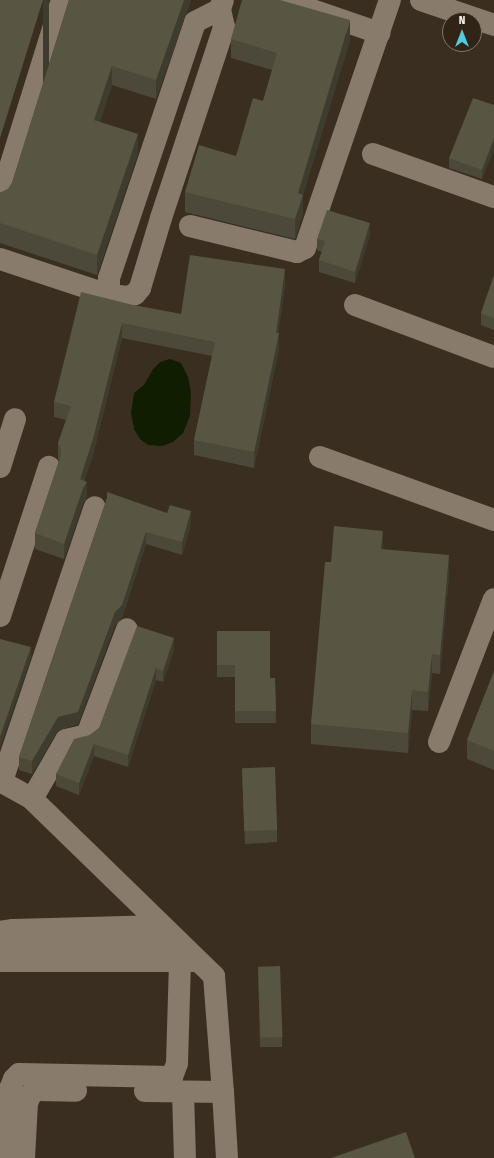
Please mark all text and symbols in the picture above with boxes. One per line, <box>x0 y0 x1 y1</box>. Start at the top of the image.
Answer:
north arrow <box>442 12 482 52</box>
text: N <box>459 14 465 27</box>

